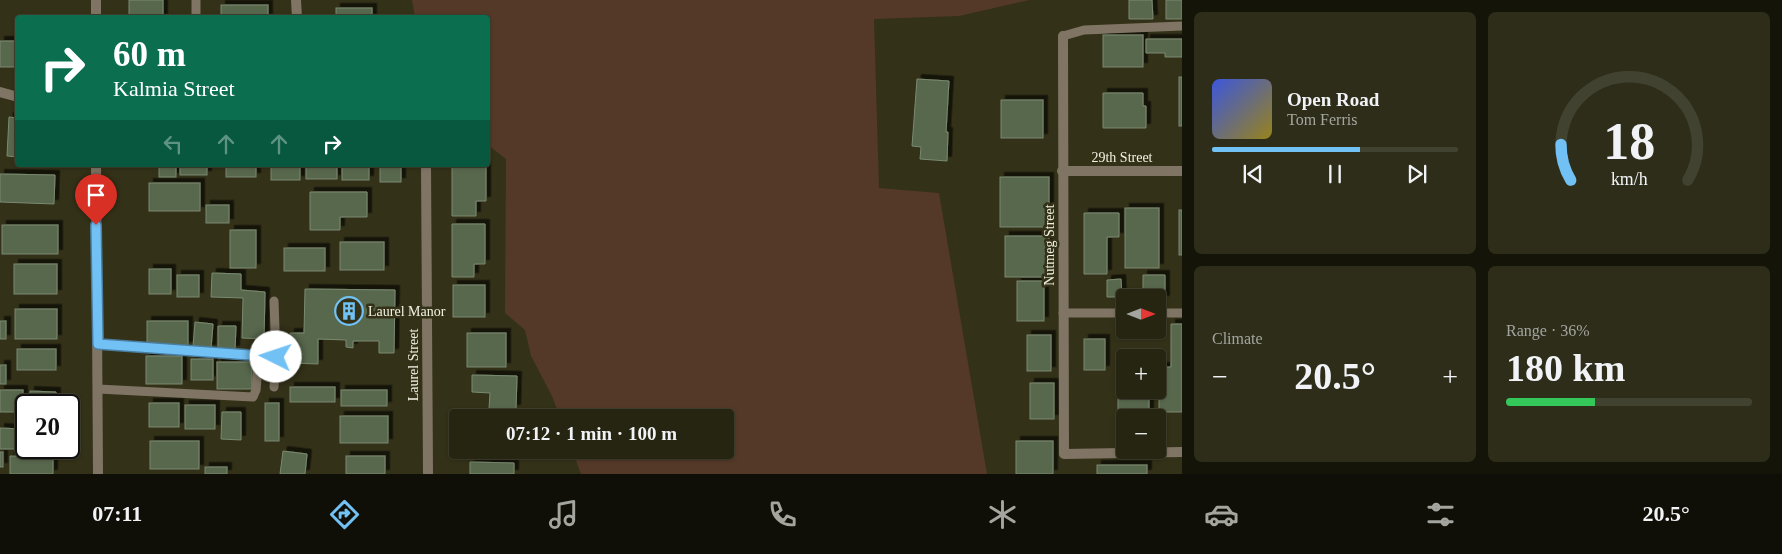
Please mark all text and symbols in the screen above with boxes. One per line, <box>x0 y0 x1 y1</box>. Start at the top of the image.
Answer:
icon: right <box>30 35 95 100</box>
text: 60 m <box>113 35 186 74</box>
text: Kalmia Street <box>113 76 235 101</box>
text: Open Road <box>1287 89 1379 110</box>
text: Tom Ferris <box>1287 111 1357 128</box>
text: 18 <box>1603 113 1655 170</box>
icon: left <box>159 130 187 158</box>
icon: ahead <box>212 130 240 158</box>
icon: ahead <box>265 130 293 158</box>
icon: right <box>318 130 346 158</box>
street label: 29th Street <box>1091 150 1153 165</box>
icon: previous <box>1239 160 1267 188</box>
icon: pause <box>1321 160 1349 188</box>
icon: next <box>1403 160 1431 188</box>
text: km/h <box>1611 169 1647 189</box>
pin <box>75 174 117 225</box>
icon: arrive <box>82 181 110 209</box>
street label: Nutmeg Street <box>1042 204 1057 286</box>
north arrow <box>1116 289 1166 339</box>
map controls <box>1116 289 1166 459</box>
building icon: Laurel Manor <box>334 296 364 326</box>
place label: Laurel Manor <box>368 304 446 319</box>
text: Range · 36% <box>1506 322 1590 339</box>
street label: Laurel Street <box>406 329 421 401</box>
position arrow <box>249 330 301 382</box>
text: Climate <box>1212 330 1263 347</box>
text: 180 km <box>1506 347 1625 389</box>
button: + <box>1116 349 1166 399</box>
text: 20.5° <box>1294 355 1376 397</box>
text: − <box>1212 361 1228 392</box>
text: + <box>1442 361 1458 392</box>
speed limit sign: 20 <box>15 394 80 459</box>
button: − <box>1116 409 1166 459</box>
text: 07:12 · 1 min · 100 m <box>506 423 677 444</box>
icon: directions <box>327 497 362 532</box>
icon: music <box>546 497 581 532</box>
icon: phone <box>765 497 800 532</box>
icon: climate <box>985 497 1020 532</box>
icon: car <box>1204 497 1239 532</box>
icon: filters <box>1423 497 1458 532</box>
text: 07:11 <box>92 501 142 526</box>
text: 20.5° <box>1642 501 1690 526</box>

